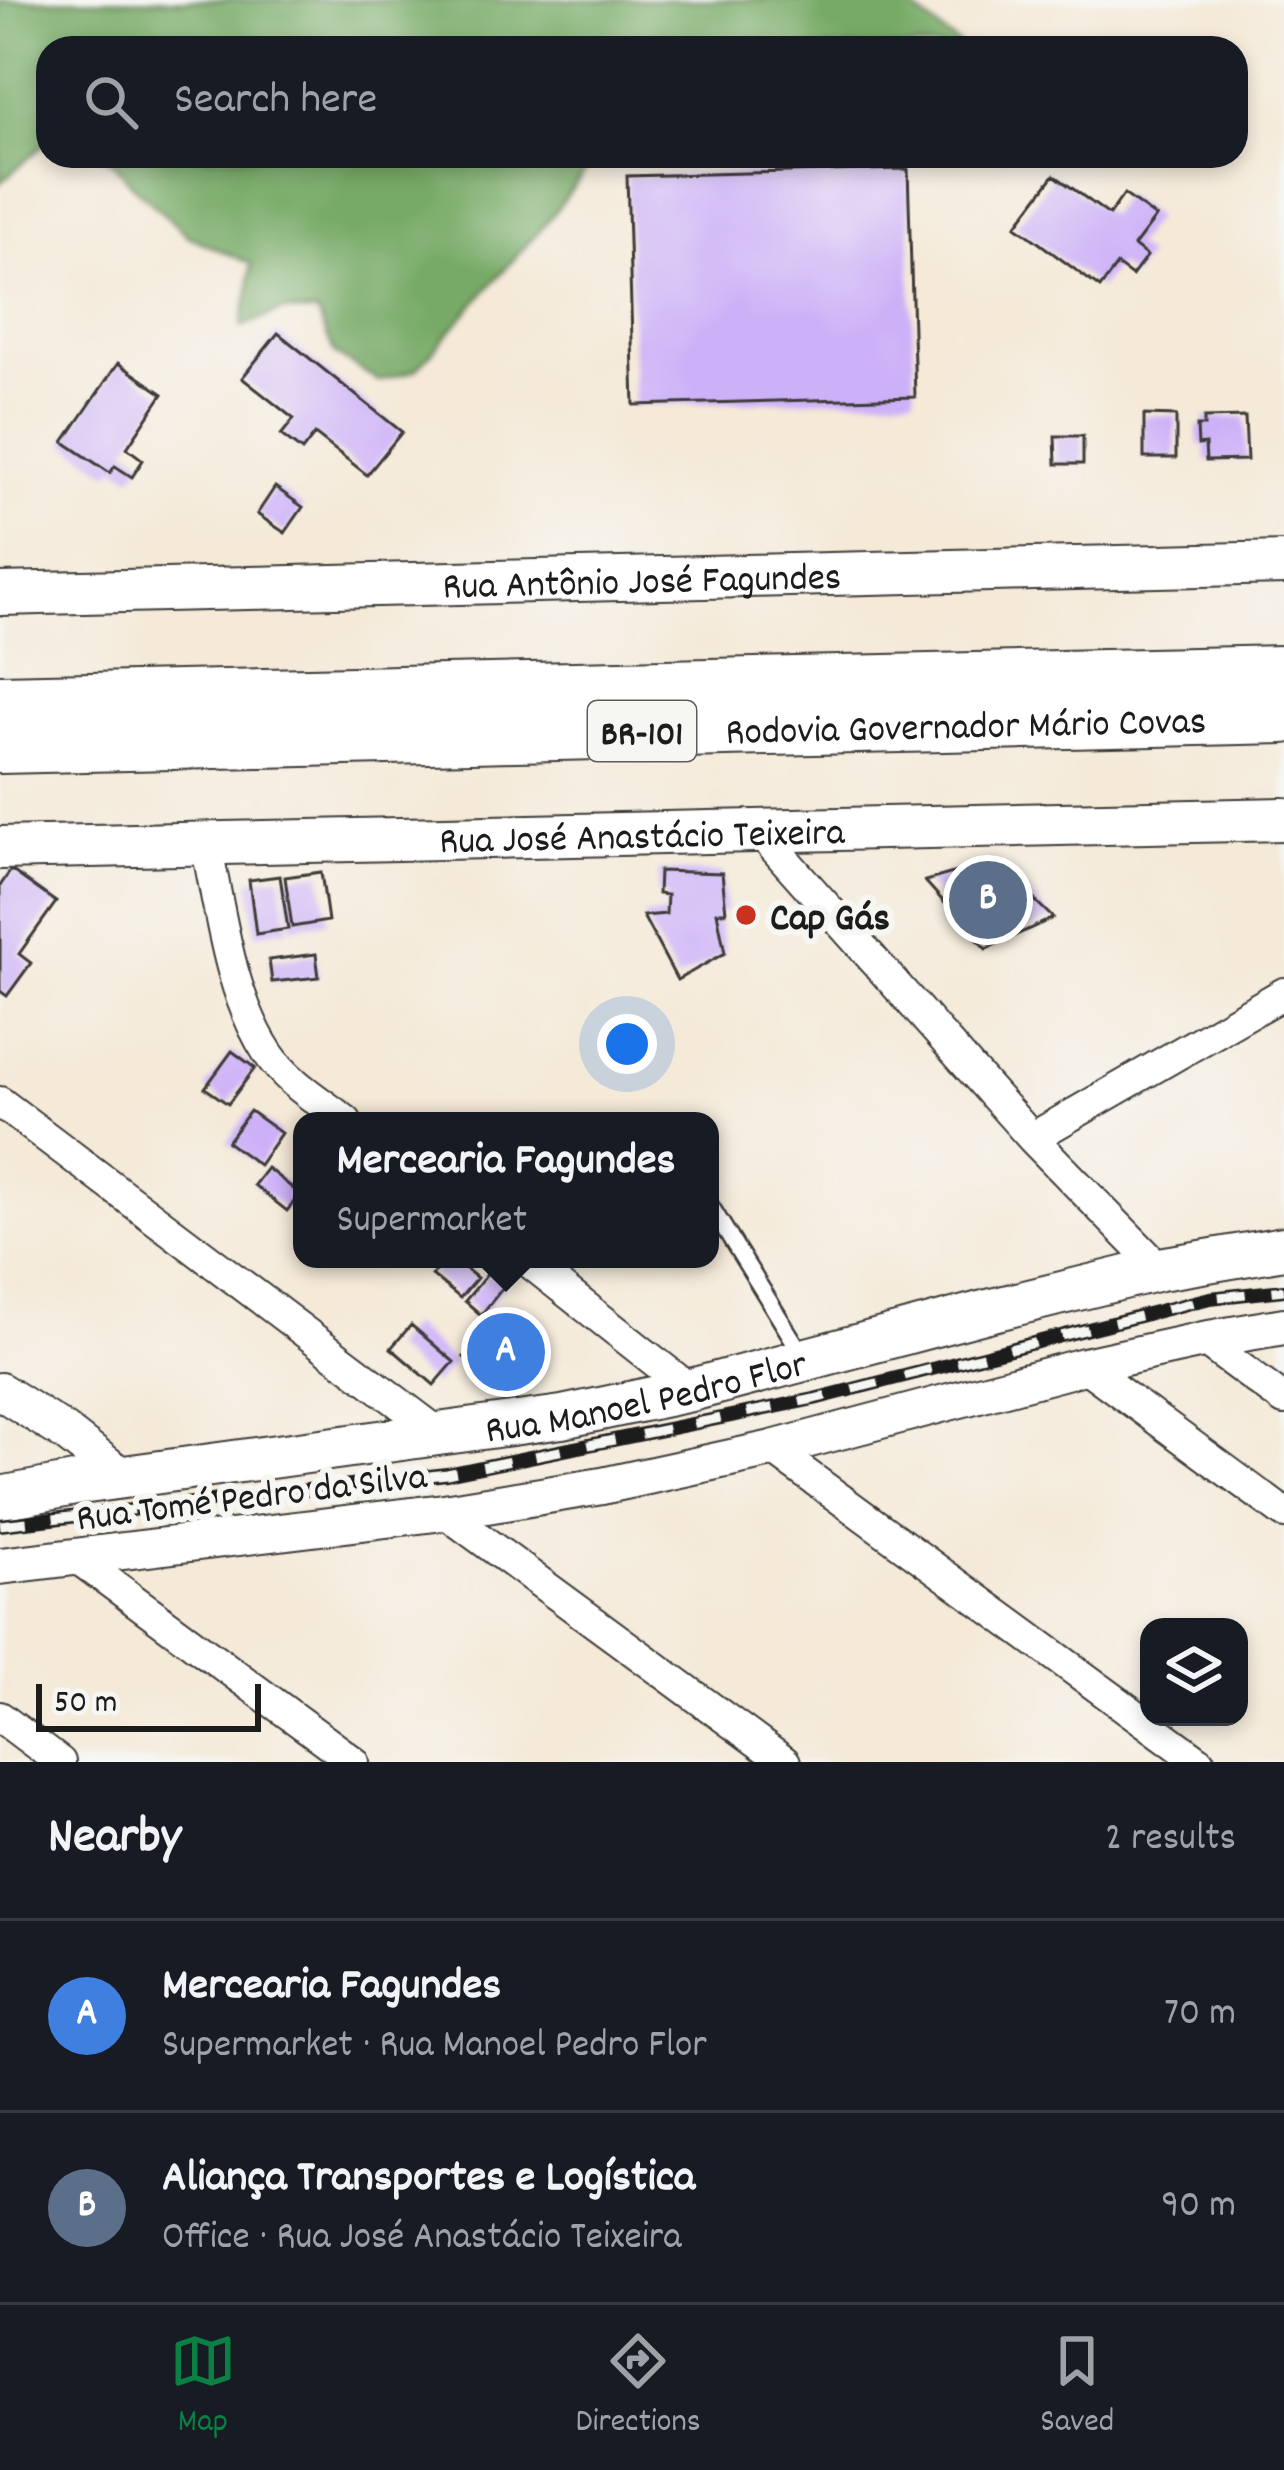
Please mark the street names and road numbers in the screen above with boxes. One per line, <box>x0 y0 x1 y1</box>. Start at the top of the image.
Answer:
street label: Rua Antônio José Fagundes <box>442 553 842 617</box>
street label: Rodovia Governador Mário Covas <box>725 697 1207 763</box>
road number: BR-101 <box>588 701 696 761</box>
street label: Rua José Anastácio Teixeira <box>439 808 846 872</box>
street label: Rua Manoel Pedro Flor <box>482 1339 814 1461</box>
street label: Rua Tomé Pedro da Silva <box>73 1452 431 1549</box>

